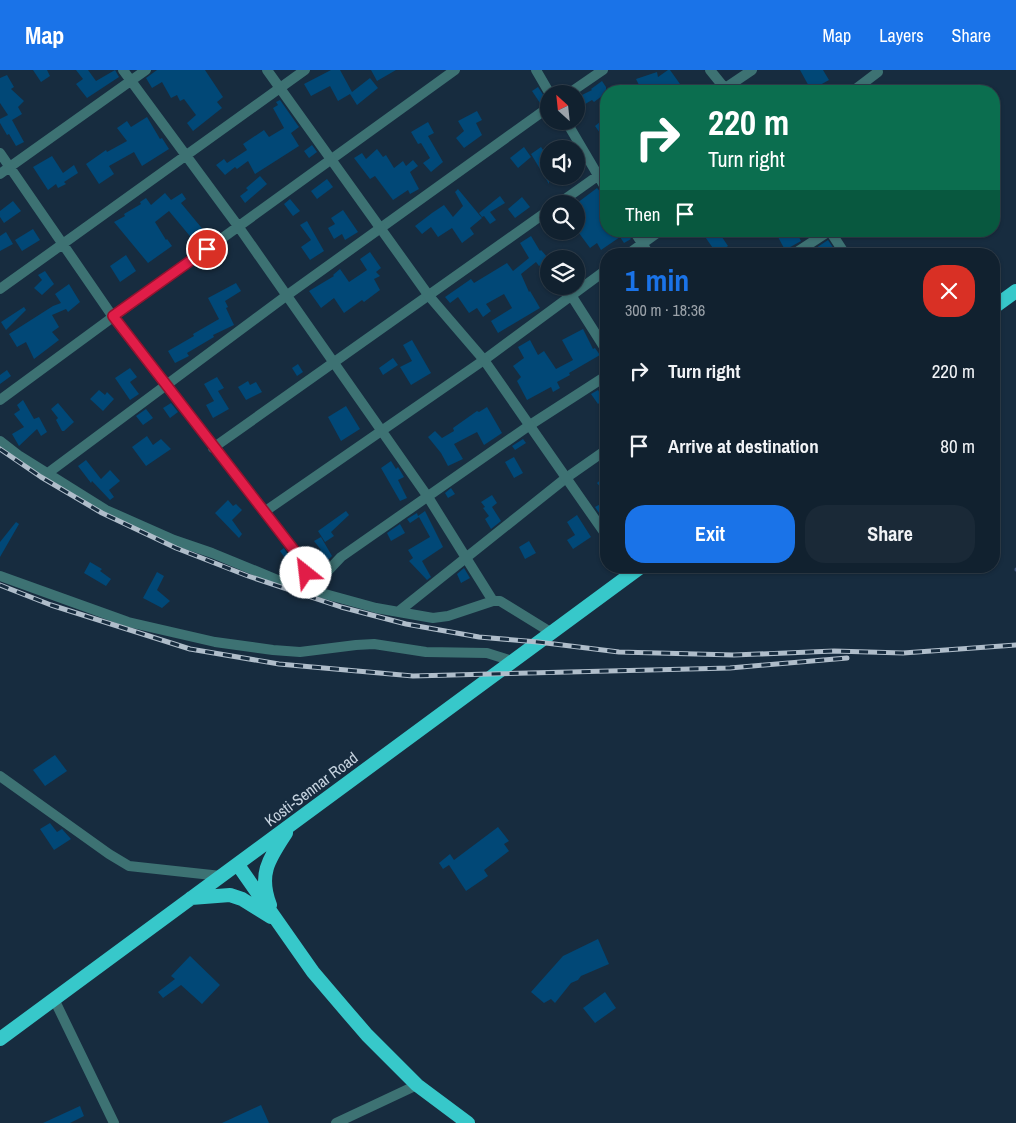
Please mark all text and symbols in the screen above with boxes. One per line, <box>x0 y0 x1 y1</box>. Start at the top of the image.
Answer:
text: Map <box>25 19 64 51</box>
text: Map <box>823 23 851 48</box>
text: Layers <box>879 23 924 48</box>
text: Share <box>952 23 991 48</box>
north arrow <box>540 85 585 130</box>
map controls <box>540 85 585 295</box>
text: 220 m <box>708 99 789 146</box>
icon: right <box>625 105 690 170</box>
button: sound <box>540 140 585 185</box>
text: Turn right <box>708 144 785 174</box>
button: search <box>540 195 585 240</box>
icon: arrive <box>671 200 699 228</box>
text: Then <box>625 201 661 227</box>
pin <box>186 228 228 270</box>
icon: arrive <box>193 235 221 263</box>
button: layers <box>540 250 585 295</box>
text: 1 min <box>625 260 689 300</box>
button: close <box>923 265 975 317</box>
text: 300 m · 18:36 <box>625 299 705 321</box>
icon: right <box>625 357 653 385</box>
text: Turn right <box>668 358 740 384</box>
text: 220 m <box>932 358 975 384</box>
icon: arrive <box>625 432 653 460</box>
text: Arrive at destination <box>668 433 819 459</box>
text: 80 m <box>940 433 975 459</box>
button: Exit <box>625 505 795 563</box>
button: Share <box>805 505 975 563</box>
position arrow <box>279 546 331 598</box>
street label: Kosti-Sennar Road <box>260 747 362 831</box>

